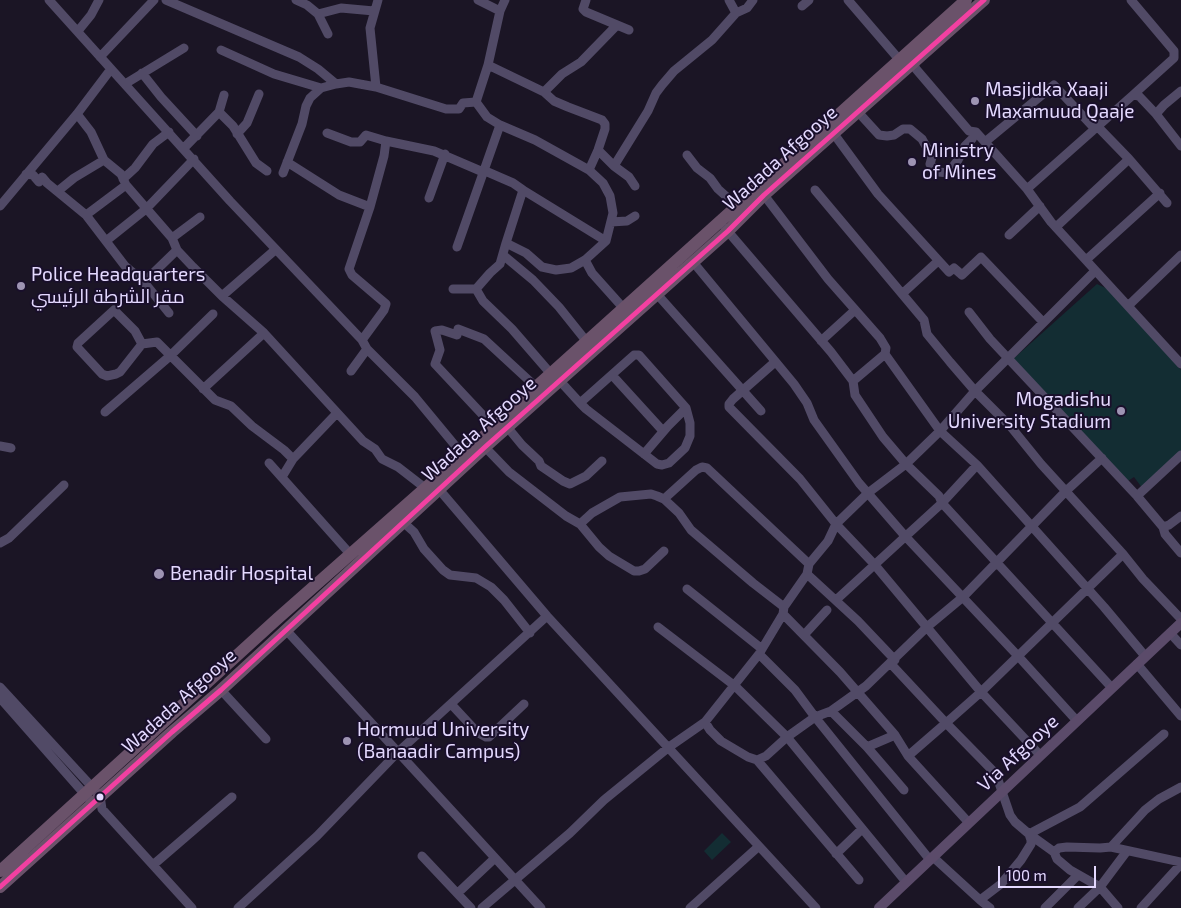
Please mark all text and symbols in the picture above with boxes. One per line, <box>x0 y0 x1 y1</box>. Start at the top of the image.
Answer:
place label: Masjidka Xaaji Maxamuud Qaaje <box>985 79 1135 123</box>
marker: Masjidka Xaaji Maxamuud Qaaje <box>969 95 981 107</box>
street label: Wadada Afgooye <box>718 101 842 215</box>
place label: Ministry of Mines <box>922 140 996 184</box>
marker: Ministry of Mines <box>906 156 918 168</box>
place label: Police Headquarters مقر الشرطة الرئيسي <box>31 264 205 308</box>
marker: Police Headquarters مقر الشرطة الرئيسي <box>15 280 27 292</box>
street label: Wadada Afgooye <box>417 372 541 486</box>
place label: Mogadishu University Stadium <box>948 389 1111 433</box>
marker: Mogadishu University Stadium <box>1115 405 1127 417</box>
place label: Benadir Hospital <box>170 563 313 585</box>
marker: Benadir Hospital <box>152 567 166 581</box>
street label: Wadada Afgooye <box>117 644 241 758</box>
street label: Via Afgooye <box>973 710 1063 796</box>
place label: Hormuud University (Banaadir Campus) <box>357 719 529 763</box>
marker: Hormuud University (Banaadir Campus) <box>341 735 353 747</box>
unlabelled marker <box>95 792 105 802</box>
scale bar <box>1001 856 1098 888</box>
text: 100 m <box>1006 866 1047 884</box>

